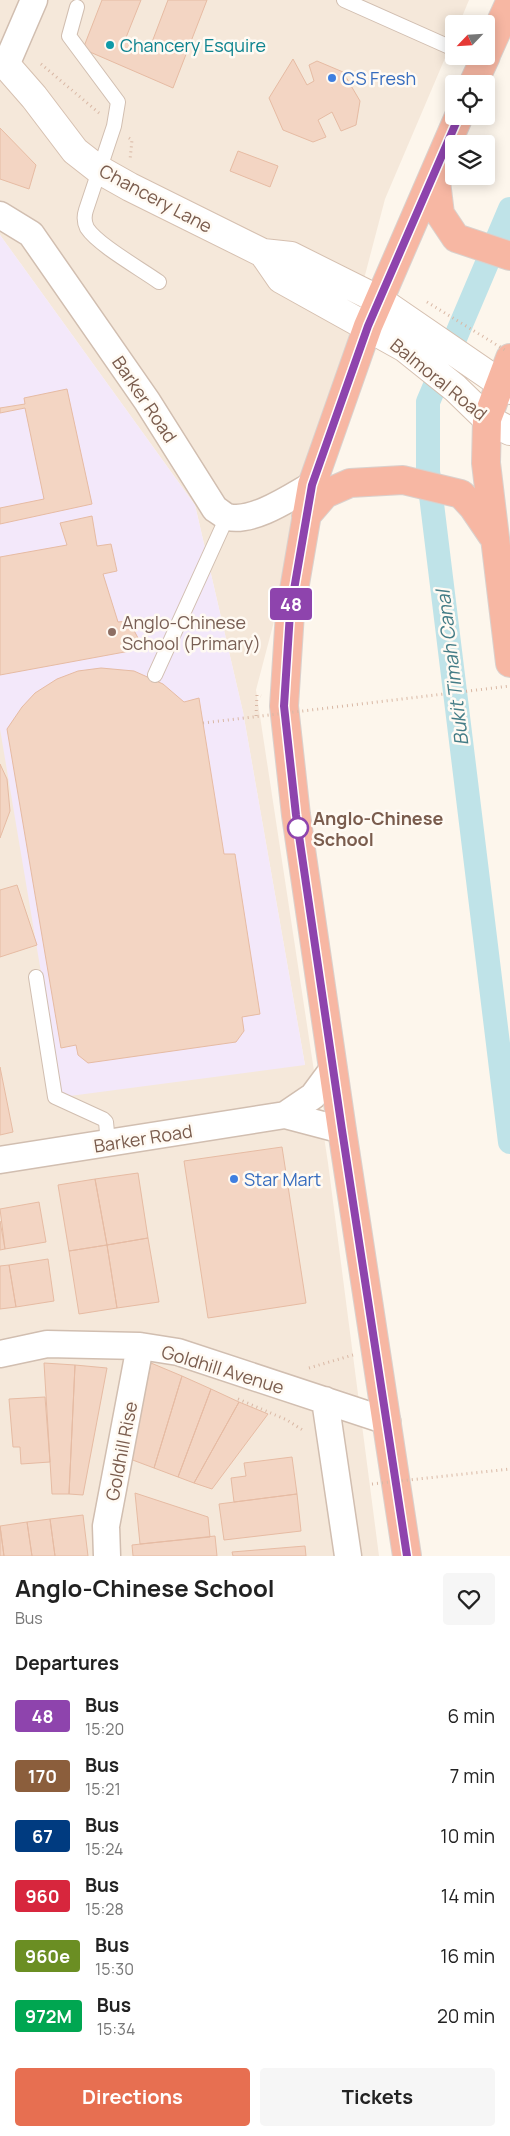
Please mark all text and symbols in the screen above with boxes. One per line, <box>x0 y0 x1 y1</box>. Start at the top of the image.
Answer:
north arrow <box>445 15 495 65</box>
map controls <box>445 15 495 185</box>
place label: Chancery Esquire <box>120 33 266 57</box>
marker: Chancery Esquire <box>104 39 116 51</box>
place label: CS Fresh <box>342 66 416 90</box>
marker: CS Fresh <box>326 72 338 84</box>
button: locate <box>445 75 495 125</box>
button: layers <box>445 135 495 185</box>
street label: Chancery Lane <box>96 158 216 238</box>
street label: Balmoral Road <box>386 333 492 425</box>
street label: Barker Road <box>107 351 183 447</box>
water label: Bukit Timah Canal <box>429 586 474 747</box>
line badge: 48 <box>268 588 314 620</box>
text: 48 <box>280 592 302 616</box>
place label: Anglo-Chinese School (Primary) <box>122 610 261 655</box>
marker: Anglo-Chinese School (Primary) <box>106 626 118 638</box>
place label: Anglo-Chinese School <box>313 806 443 851</box>
marker: Anglo-Chinese School <box>287 817 309 839</box>
street label: Barker Road <box>92 1118 194 1158</box>
place label: Star Mart <box>244 1167 321 1191</box>
marker: Star Mart <box>228 1173 240 1185</box>
street label: Goldhill Avenue <box>159 1339 287 1399</box>
street label: Goldhill Rise <box>100 1399 142 1503</box>
text: Anglo-Chinese School <box>15 1571 275 1604</box>
button: heart <box>443 1573 495 1625</box>
text: Bus <box>15 1607 43 1629</box>
text: Departures <box>15 1650 119 1676</box>
text: Bus <box>85 1692 119 1718</box>
text: 6 min <box>448 1703 495 1729</box>
text: 48 <box>32 1704 53 1728</box>
text: 15:20 <box>85 1718 124 1740</box>
text: Bus <box>85 1752 119 1778</box>
text: 7 min <box>450 1763 495 1789</box>
text: 170 <box>28 1764 57 1788</box>
text: 15:21 <box>85 1778 121 1800</box>
text: Bus <box>85 1812 119 1838</box>
text: 10 min <box>440 1823 495 1849</box>
text: 67 <box>32 1824 53 1848</box>
text: 15:24 <box>85 1838 124 1860</box>
text: Bus <box>85 1872 119 1898</box>
text: 14 min <box>441 1883 495 1909</box>
text: 960 <box>25 1884 60 1908</box>
text: 15:28 <box>85 1898 124 1920</box>
text: Bus <box>95 1932 129 1958</box>
text: 16 min <box>440 1943 495 1969</box>
text: 960e <box>25 1944 70 1968</box>
text: 15:30 <box>95 1958 134 1980</box>
text: Bus <box>97 1992 131 2018</box>
text: 20 min <box>437 2003 495 2029</box>
text: 972M <box>25 2004 72 2028</box>
text: 15:34 <box>97 2018 135 2040</box>
button: Directions <box>15 2068 250 2126</box>
button: Tickets <box>260 2068 495 2126</box>

